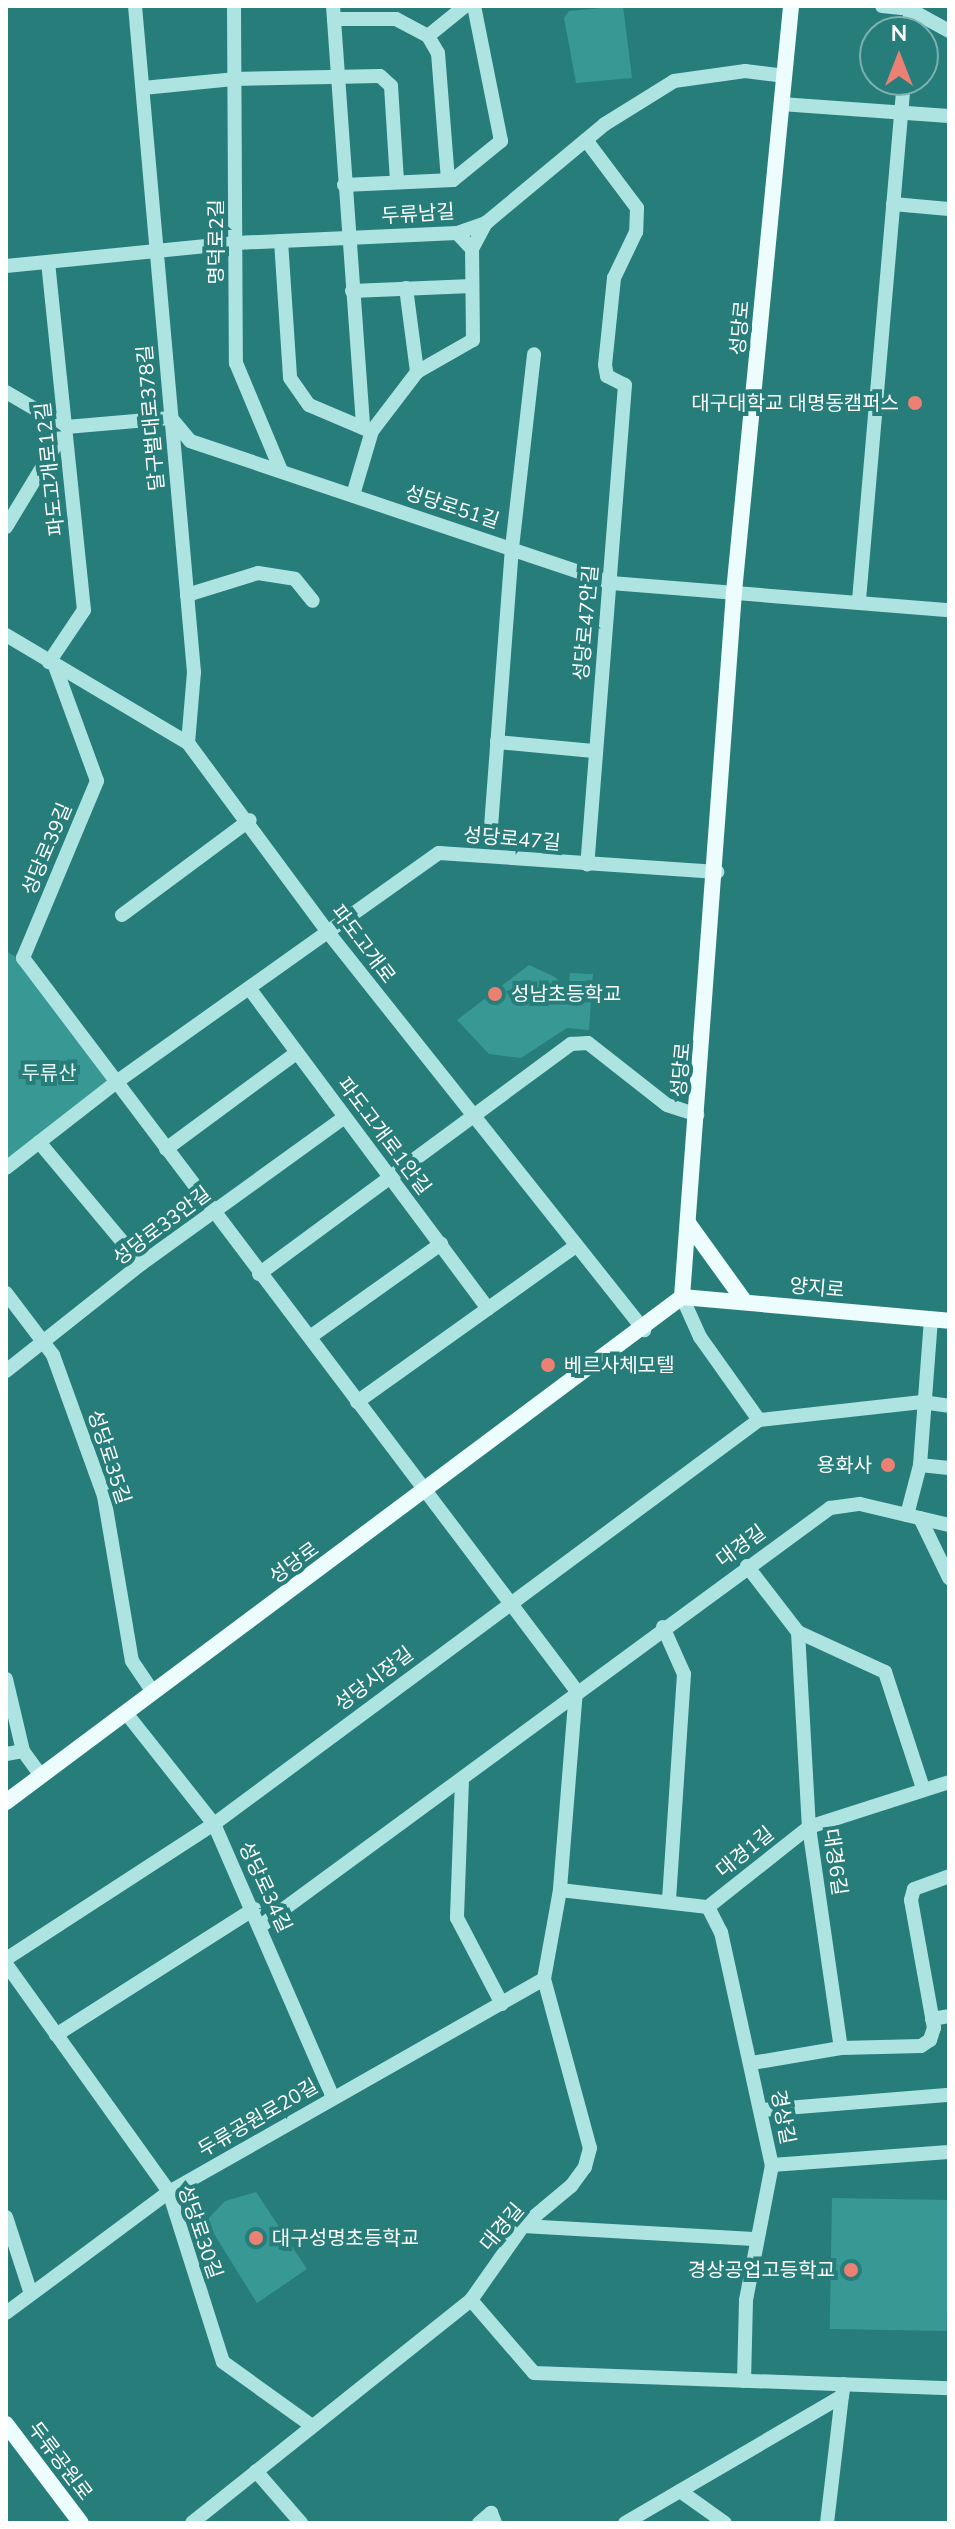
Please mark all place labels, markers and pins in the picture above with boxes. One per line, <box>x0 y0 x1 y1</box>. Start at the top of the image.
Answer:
place label: 대구대학교 대명동캠퍼스 <box>691 391 899 415</box>
marker: 대구대학교 대명동캠퍼스 <box>906 394 924 412</box>
place label: 성남초등학교 <box>511 982 621 1006</box>
marker: 성남초등학교 <box>486 985 504 1003</box>
place label: 베르사체모텔 <box>564 1353 674 1377</box>
marker: 베르사체모텔 <box>539 1356 557 1374</box>
place label: 용화사 <box>817 1453 872 1477</box>
marker: 용화사 <box>879 1456 897 1474</box>
place label: 대구성명초등학교 <box>272 2226 419 2250</box>
marker: 대구성명초등학교 <box>247 2229 265 2247</box>
place label: 경상공업고등학교 <box>688 2258 835 2282</box>
marker: 경상공업고등학교 <box>842 2261 860 2279</box>

